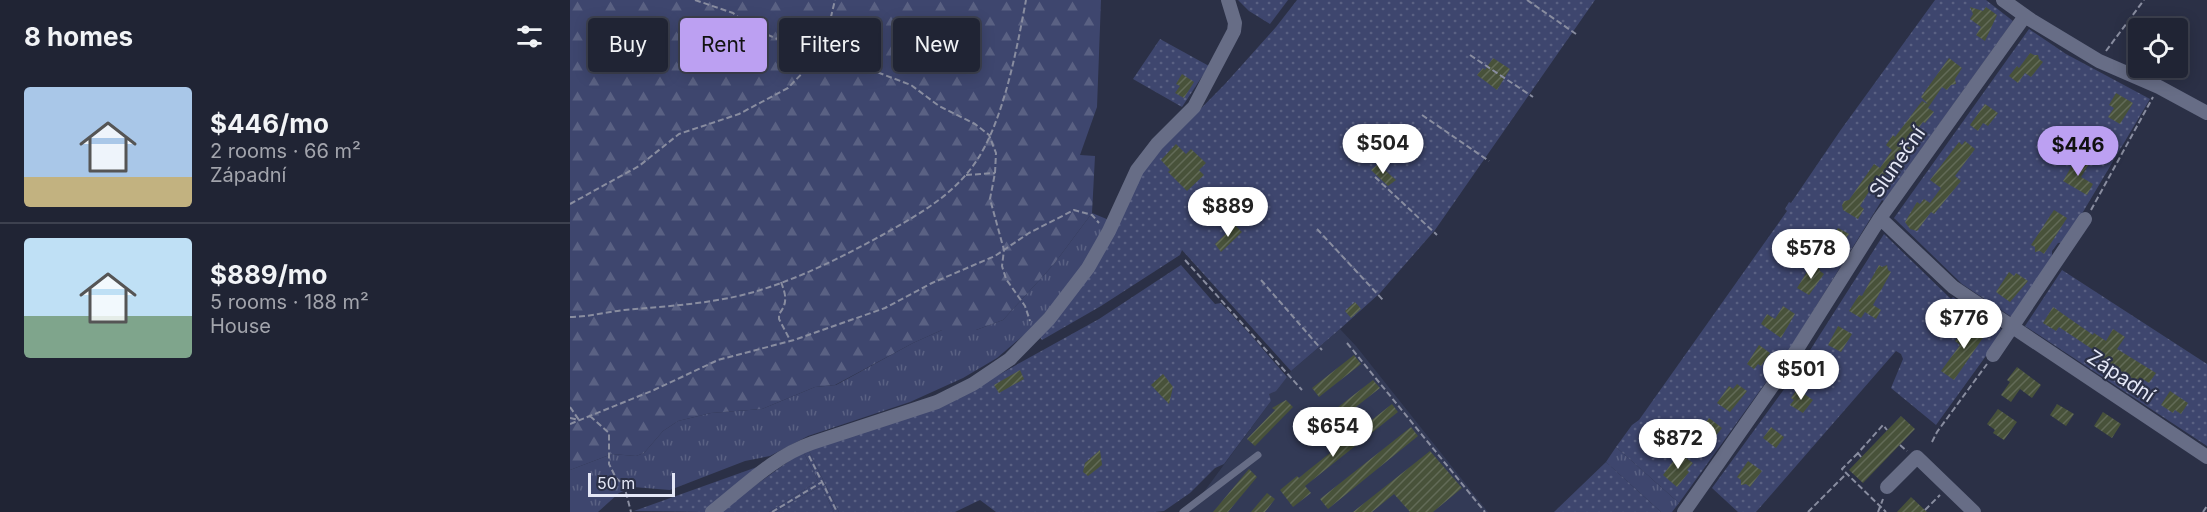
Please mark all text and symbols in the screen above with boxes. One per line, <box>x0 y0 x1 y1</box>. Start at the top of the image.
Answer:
chip: Buy <box>588 18 668 72</box>
chip: Rent <box>680 18 767 72</box>
chip: Filters <box>779 18 881 72</box>
chip: New <box>893 18 980 72</box>
map controls <box>2128 18 2188 78</box>
button: locate <box>2128 18 2188 78</box>
icon: filters <box>513 20 546 53</box>
text: 8 homes <box>24 21 133 52</box>
text: $446/mo <box>210 108 329 139</box>
icon: home <box>72 111 144 183</box>
street label: Sluneční <box>1864 122 1930 202</box>
pin: $504 <box>1347 124 1419 175</box>
pin: $446 <box>2042 126 2114 177</box>
text: $504 <box>1357 131 1409 155</box>
text: $446 <box>2051 133 2105 157</box>
text: 2 rooms · 66 m² <box>210 139 361 163</box>
text: Západní <box>210 163 286 187</box>
pin: $889 <box>1192 187 1264 238</box>
text: $889 <box>1202 194 1254 218</box>
pin: $578 <box>1775 229 1847 280</box>
text: $578 <box>1786 236 1836 260</box>
text: $889/mo <box>210 259 328 290</box>
icon: home <box>72 262 144 334</box>
text: 5 rooms · 188 m² <box>210 290 369 314</box>
pin: $776 <box>1928 299 2000 350</box>
text: $776 <box>1939 306 1989 330</box>
text: House <box>210 314 271 338</box>
street label: Západní <box>2083 345 2160 407</box>
pin: $501 <box>1765 350 1837 401</box>
text: $501 <box>1777 357 1825 381</box>
pin: $654 <box>1297 407 1369 458</box>
text: $654 <box>1307 414 1359 438</box>
pin: $872 <box>1642 419 1714 470</box>
text: $872 <box>1653 426 1703 450</box>
scale bar <box>588 470 675 498</box>
text: 50 m <box>597 473 635 493</box>

